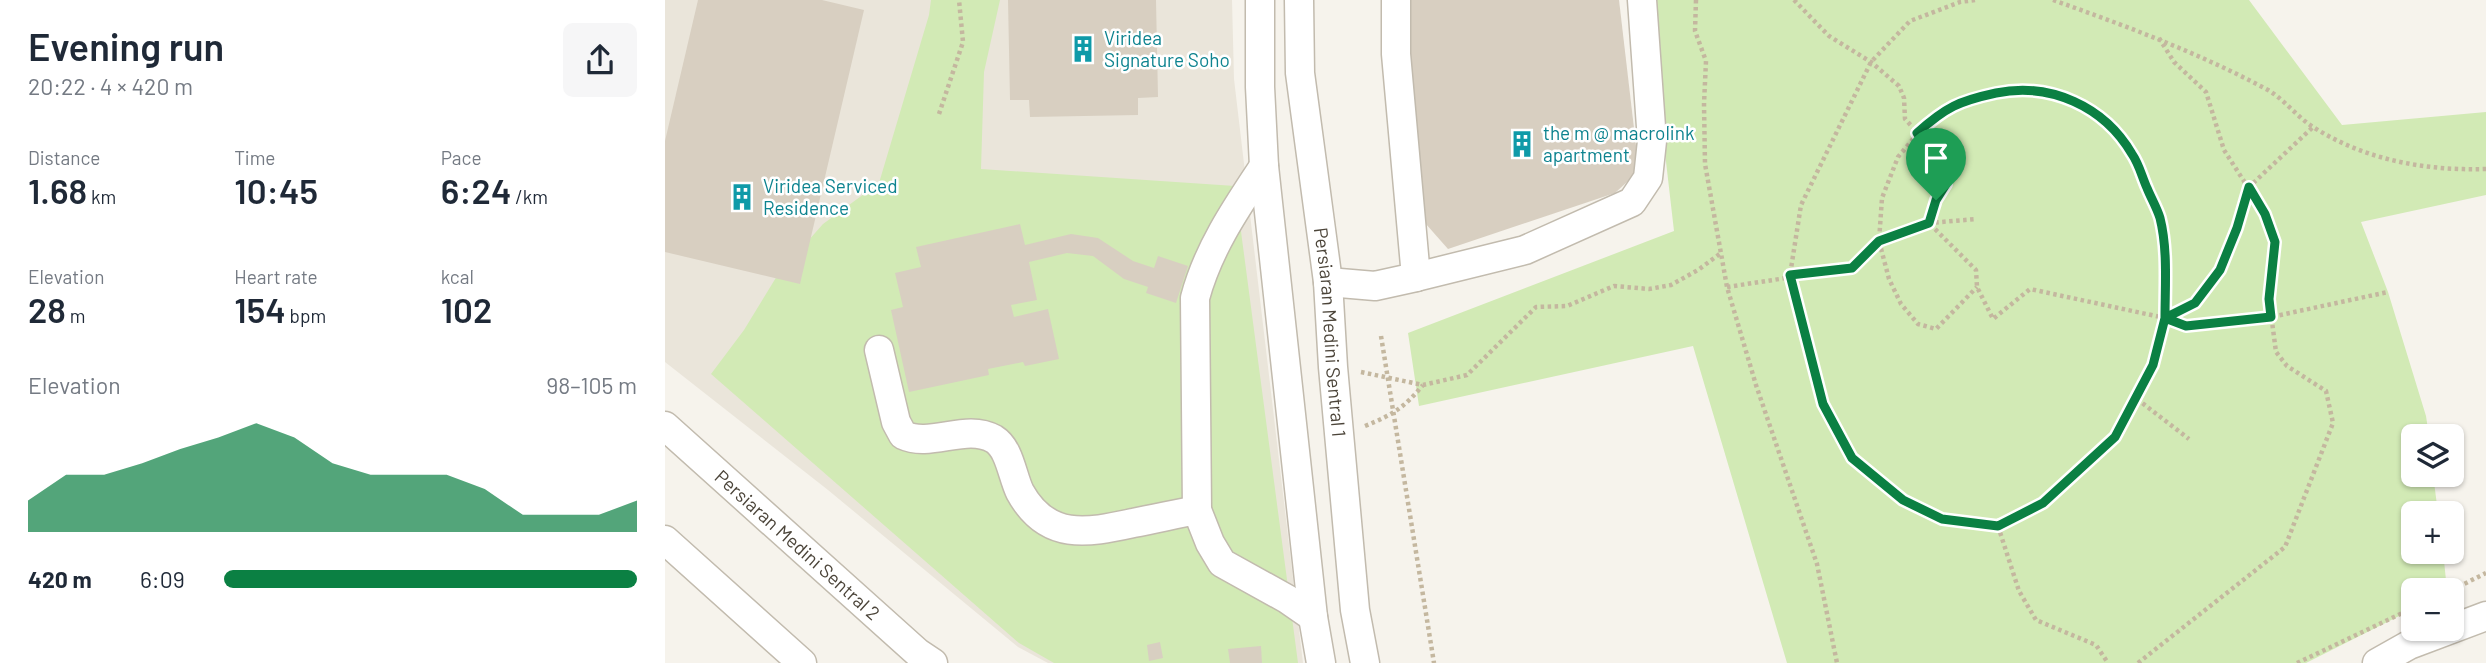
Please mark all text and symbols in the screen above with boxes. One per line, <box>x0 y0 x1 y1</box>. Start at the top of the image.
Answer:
text: Evening run <box>28 23 224 69</box>
button: share <box>563 23 637 97</box>
place label: Viridea Signature Soho <box>1104 26 1230 71</box>
building icon: Viridea Signature Soho <box>1068 34 1098 64</box>
text: 20:22 · 4 × 420 m <box>28 72 193 100</box>
place label: the m @ macrolink apartment <box>1543 121 1694 166</box>
pin <box>1906 128 1966 200</box>
building icon: the m @ macrolink apartment <box>1507 129 1537 159</box>
icon: arrive <box>1917 139 1955 177</box>
text: Distance <box>28 146 100 169</box>
text: Time <box>234 146 275 169</box>
text: Pace <box>441 146 482 169</box>
text: 1.68 <box>28 169 87 211</box>
text: 10:45 <box>234 169 318 211</box>
text: 6:24 <box>441 169 511 211</box>
place label: Viridea Serviced Residence <box>763 174 898 219</box>
building icon: Viridea Serviced Residence <box>727 182 757 212</box>
text: km <box>87 185 116 208</box>
text: /km <box>511 185 548 208</box>
street label: Persiaran Medini Sentral 1 <box>1310 226 1351 438</box>
text: Elevation <box>28 265 105 288</box>
text: Heart rate <box>234 265 318 288</box>
text: kcal <box>441 265 474 288</box>
text: 28 <box>28 288 66 330</box>
text: 154 <box>234 288 286 330</box>
text: 102 <box>441 288 492 330</box>
text: m <box>66 304 85 327</box>
text: bpm <box>286 304 326 327</box>
text: Elevation <box>28 371 121 399</box>
text: 98–105 m <box>546 371 637 399</box>
map controls <box>2401 424 2464 641</box>
button: layers <box>2401 424 2464 487</box>
street label: Persiaran Medini Sentral 2 <box>711 465 885 624</box>
button: + <box>2401 501 2464 564</box>
text: 420 m <box>28 565 92 593</box>
text: 6:09 <box>140 565 185 593</box>
button: − <box>2401 578 2464 641</box>

